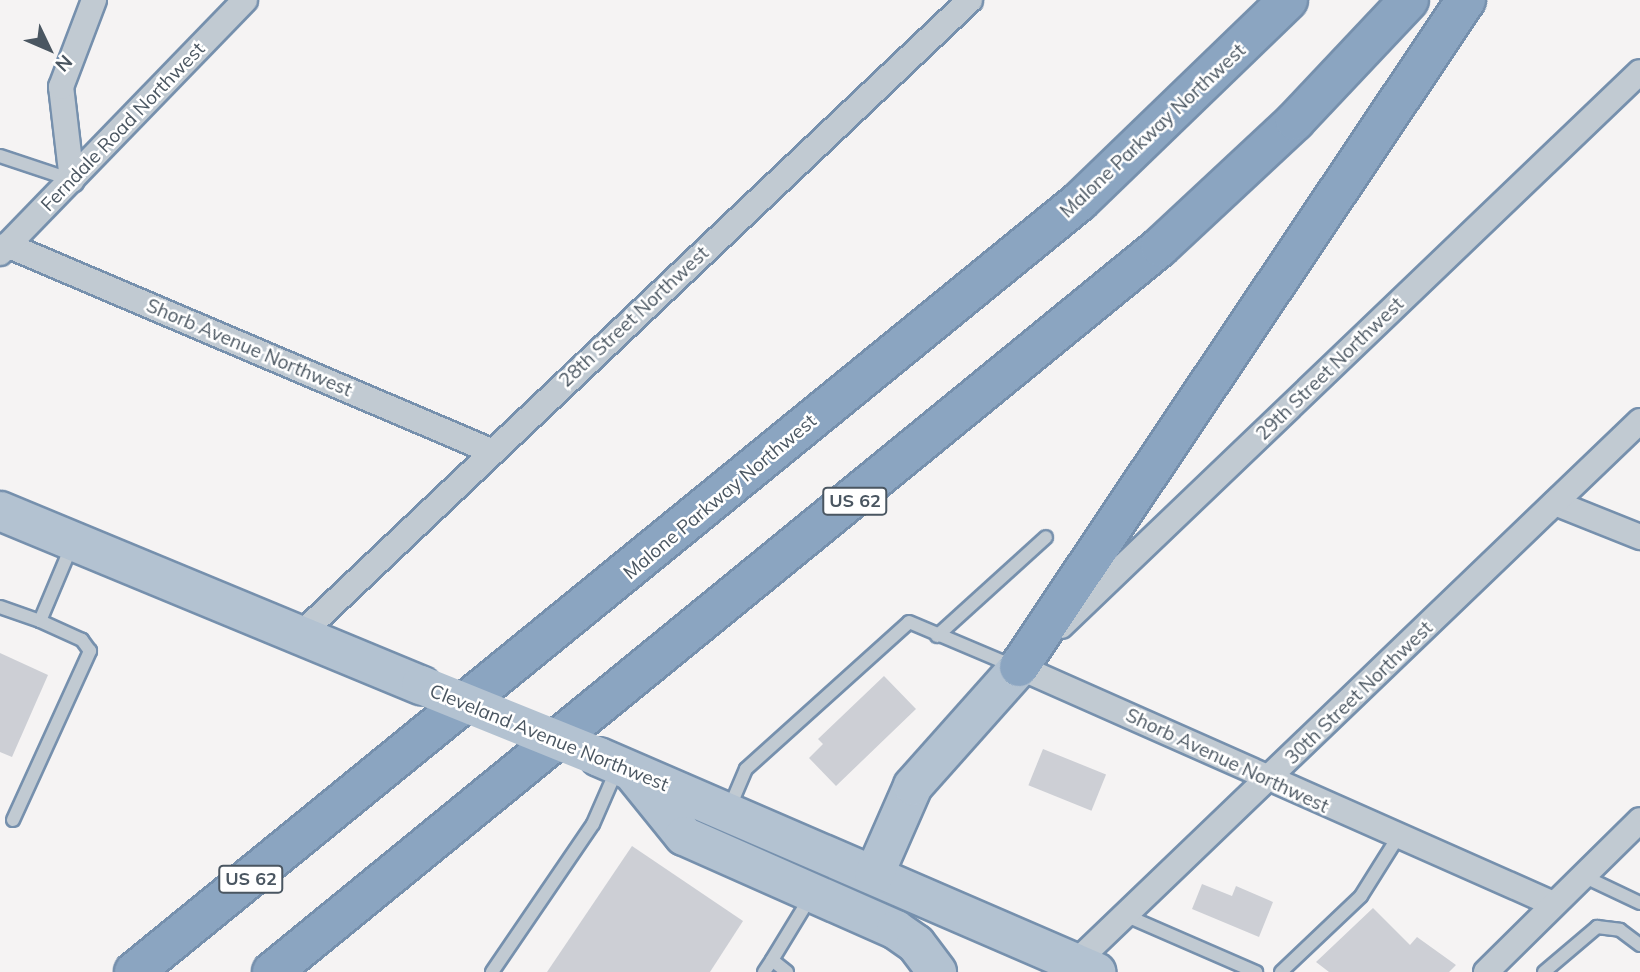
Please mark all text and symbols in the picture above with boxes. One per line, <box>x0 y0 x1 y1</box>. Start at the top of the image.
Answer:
north arrow <box>14 14 84 84</box>
street label: Ferndale Road Northwest <box>36 38 210 216</box>
street label: Malone Parkway Northwest <box>1056 39 1250 223</box>
street label: 28th Street Northwest <box>555 242 713 392</box>
street label: 29th Street Northwest <box>1252 293 1408 445</box>
street label: Shorb Avenue Northwest <box>143 294 355 402</box>
street label: Malone Parkway Northwest <box>619 410 821 584</box>
road number: US 62 <box>822 486 888 516</box>
street label: 30th Street Northwest <box>1281 617 1437 769</box>
street label: Cleveland Avenue Northwest <box>426 680 672 796</box>
street label: Shorb Avenue Northwest <box>1122 704 1332 818</box>
road number: US 62 <box>218 864 284 894</box>

